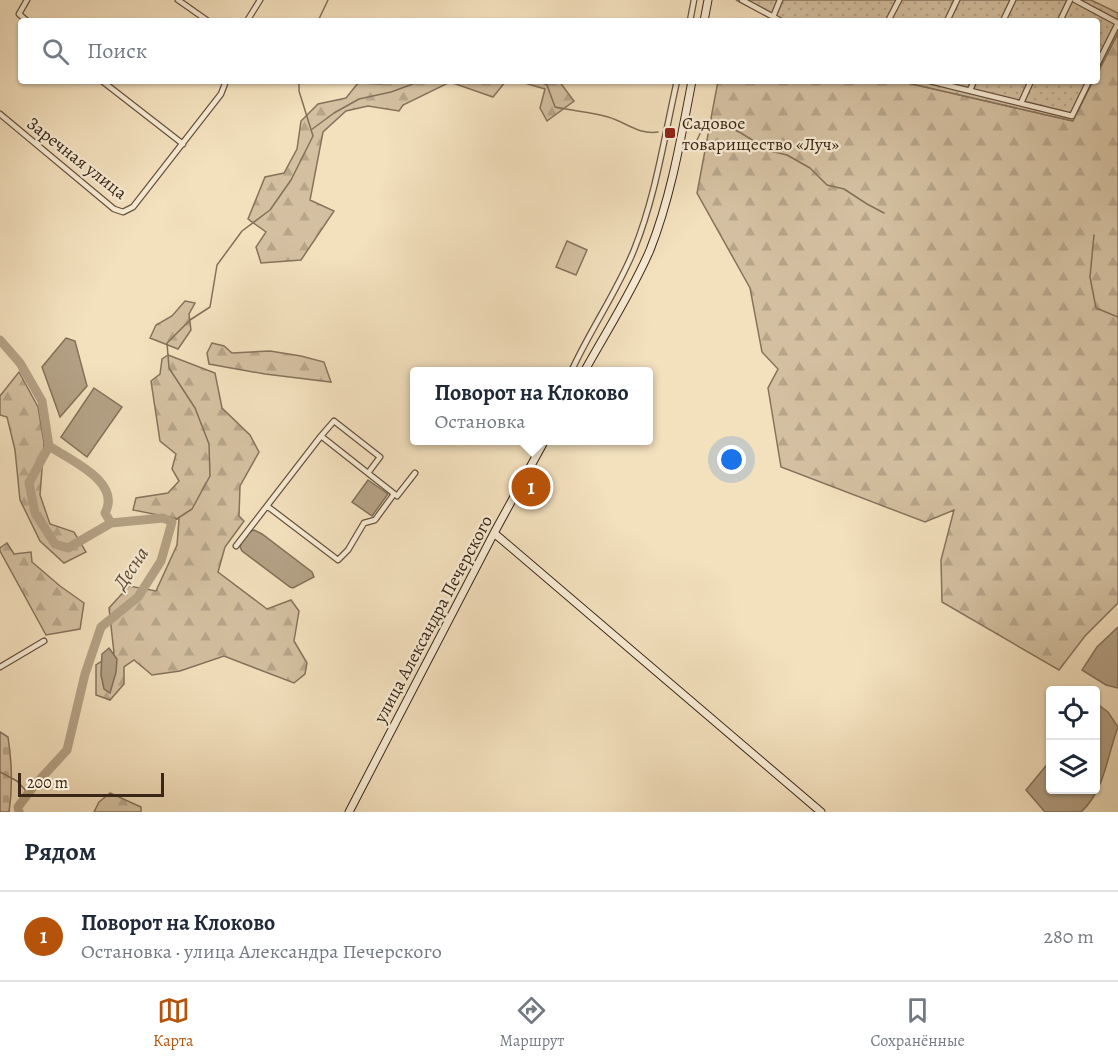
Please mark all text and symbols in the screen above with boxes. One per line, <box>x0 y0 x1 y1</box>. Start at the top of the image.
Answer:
search box <box>18 18 1100 84</box>
icon: search <box>39 35 72 68</box>
text: Поиск <box>87 36 147 66</box>
street label: Заречная улица <box>22 111 133 205</box>
place label: Садовое товарищество «Луч» <box>682 111 840 156</box>
marker: Садовое товарищество «Луч» <box>663 126 677 140</box>
popup <box>410 367 653 445</box>
text: Поворот на Клоково <box>434 378 629 408</box>
text: Остановка <box>434 408 525 435</box>
your location <box>717 445 746 474</box>
pin: 1 <box>512 464 550 510</box>
street label: улица Александра Печерского <box>367 511 498 728</box>
water label: Десна <box>106 541 155 596</box>
map controls <box>1046 686 1100 794</box>
button: locate <box>1046 686 1100 740</box>
button: layers <box>1046 740 1100 794</box>
scale bar <box>18 770 164 798</box>
text: 200 m <box>27 772 68 794</box>
text: Рядом <box>24 834 96 869</box>
text: Поворот на Клоково <box>81 908 275 938</box>
text: 1 <box>40 923 47 950</box>
text: 280 m <box>1044 923 1094 950</box>
text: Остановка · улица Александра Печерского <box>81 938 442 965</box>
tab: Карта <box>153 994 193 1052</box>
tab: Маршрут <box>500 994 564 1052</box>
tab: Сохранённые <box>871 994 965 1052</box>

